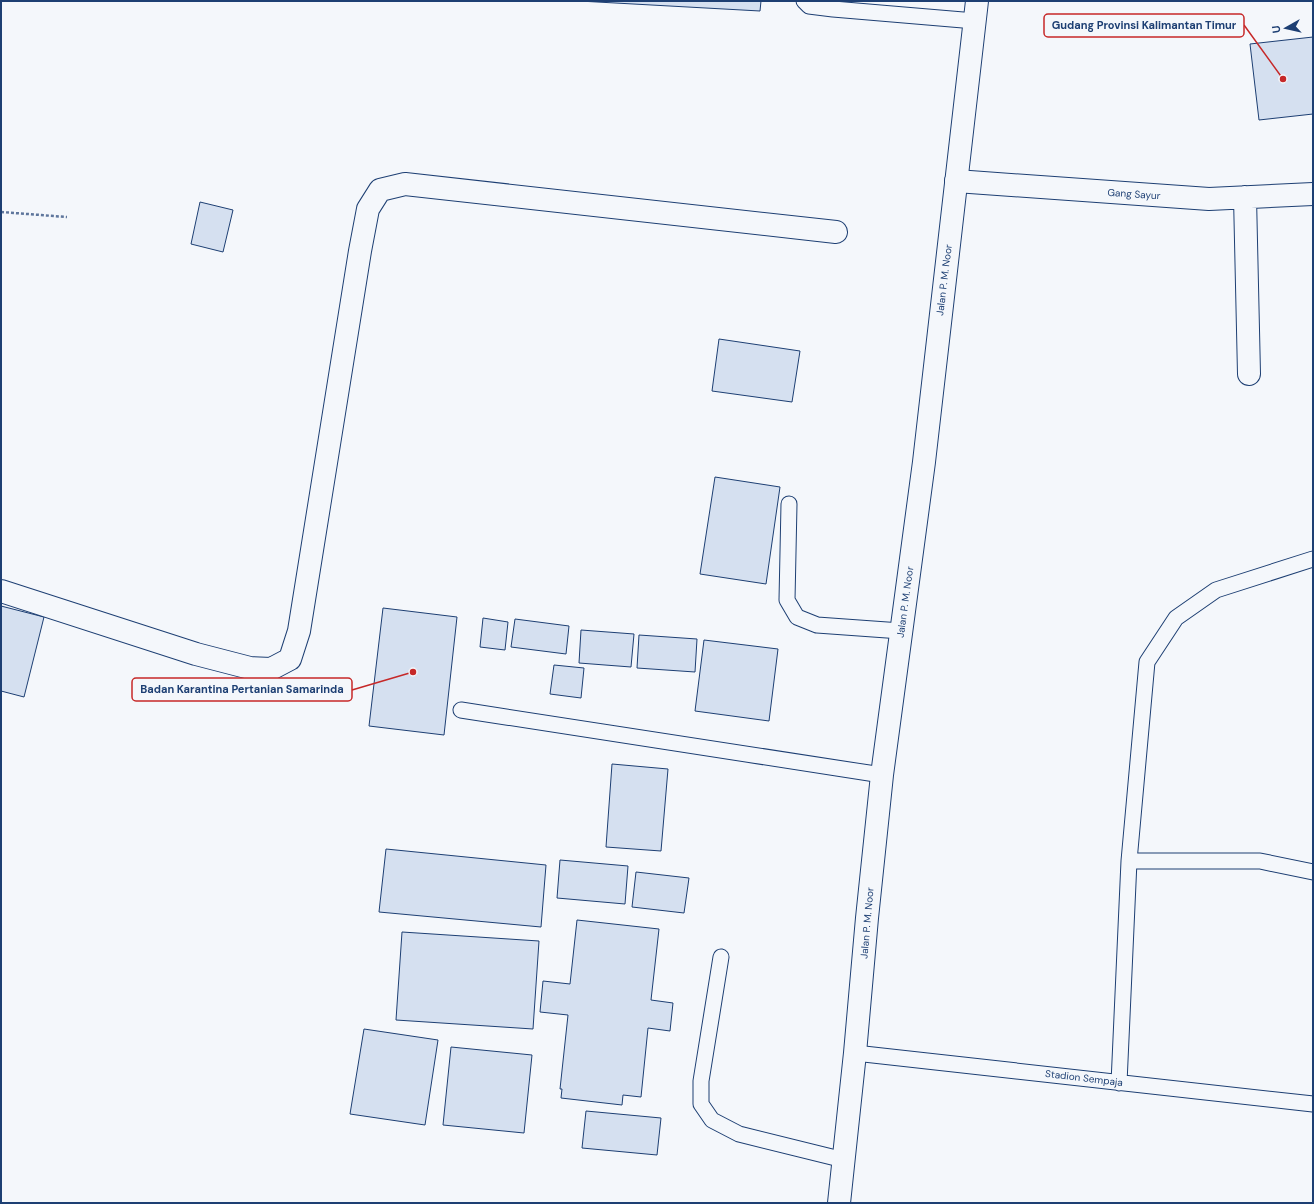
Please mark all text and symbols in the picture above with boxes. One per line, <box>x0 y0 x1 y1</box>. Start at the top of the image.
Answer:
north arrow <box>1266 8 1306 48</box>
callout: Gudang Provinsi Kalimantan Timur <box>1044 14 1244 37</box>
text: Gudang Provinsi Kalimantan Timur <box>1052 18 1237 32</box>
text: U <box>1269 25 1284 34</box>
street label: Gang Sayur <box>1107 186 1161 202</box>
street label: Jalan P. M. Noor <box>933 243 955 316</box>
street label: Jalan P. M. Noor <box>894 565 916 638</box>
callout: Badan Karantina Pertanian Samarinda <box>132 678 352 701</box>
text: Badan Karantina Pertanian Samarinda <box>140 682 344 696</box>
street label: Jalan P. M. Noor <box>857 886 877 959</box>
street label: Stadion Sempaja <box>1044 1067 1124 1089</box>

